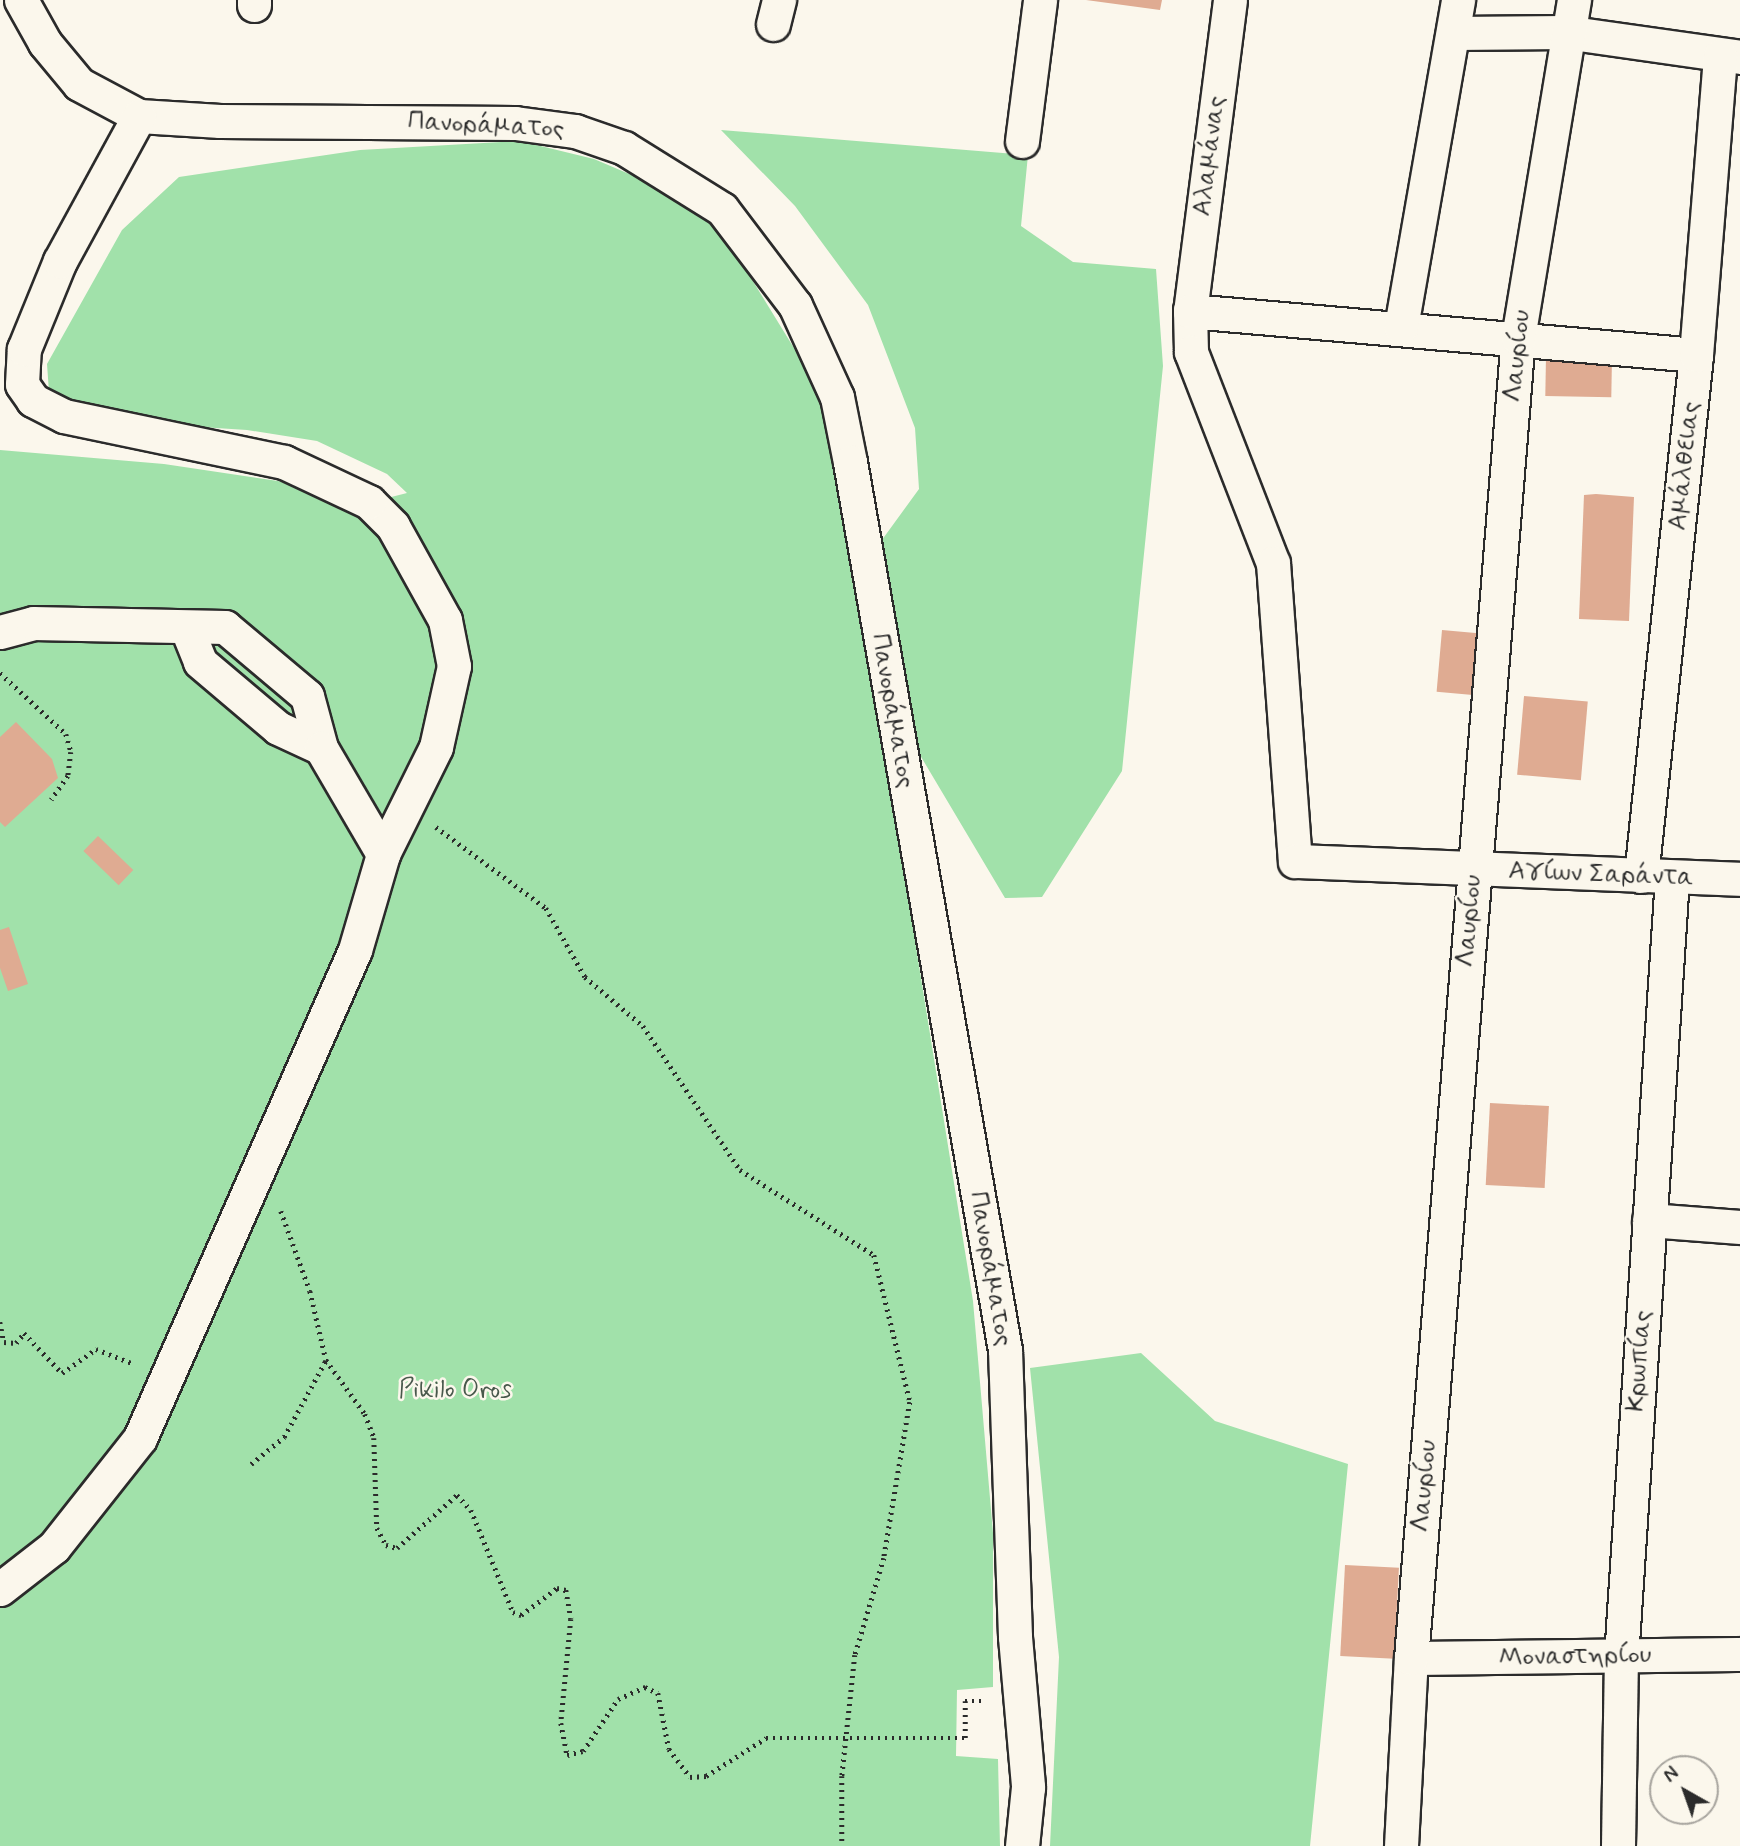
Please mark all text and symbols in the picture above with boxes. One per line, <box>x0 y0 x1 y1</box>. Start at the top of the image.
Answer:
street label: Αλαμάνας <box>1187 94 1233 218</box>
street label: Πανοράματος <box>407 106 565 146</box>
street label: Λαυρίου <box>1498 308 1538 404</box>
street label: Αμάλθειας <box>1663 400 1707 532</box>
street label: Πανοράματος <box>863 631 921 791</box>
street label: Αγίων Σαράντα <box>1508 856 1694 894</box>
street label: Λαυρίου <box>1450 873 1490 969</box>
street label: Πανοράματος <box>961 1189 1019 1349</box>
street label: Κρωπίας <box>1621 1309 1659 1413</box>
park label: Pikilo Oros <box>398 1375 512 1407</box>
street label: Λαυρίου <box>1405 1438 1445 1534</box>
street label: Μοναστηρίου <box>1498 1640 1652 1674</box>
north arrow <box>1649 1755 1719 1825</box>
text: N <box>1659 1761 1684 1789</box>

